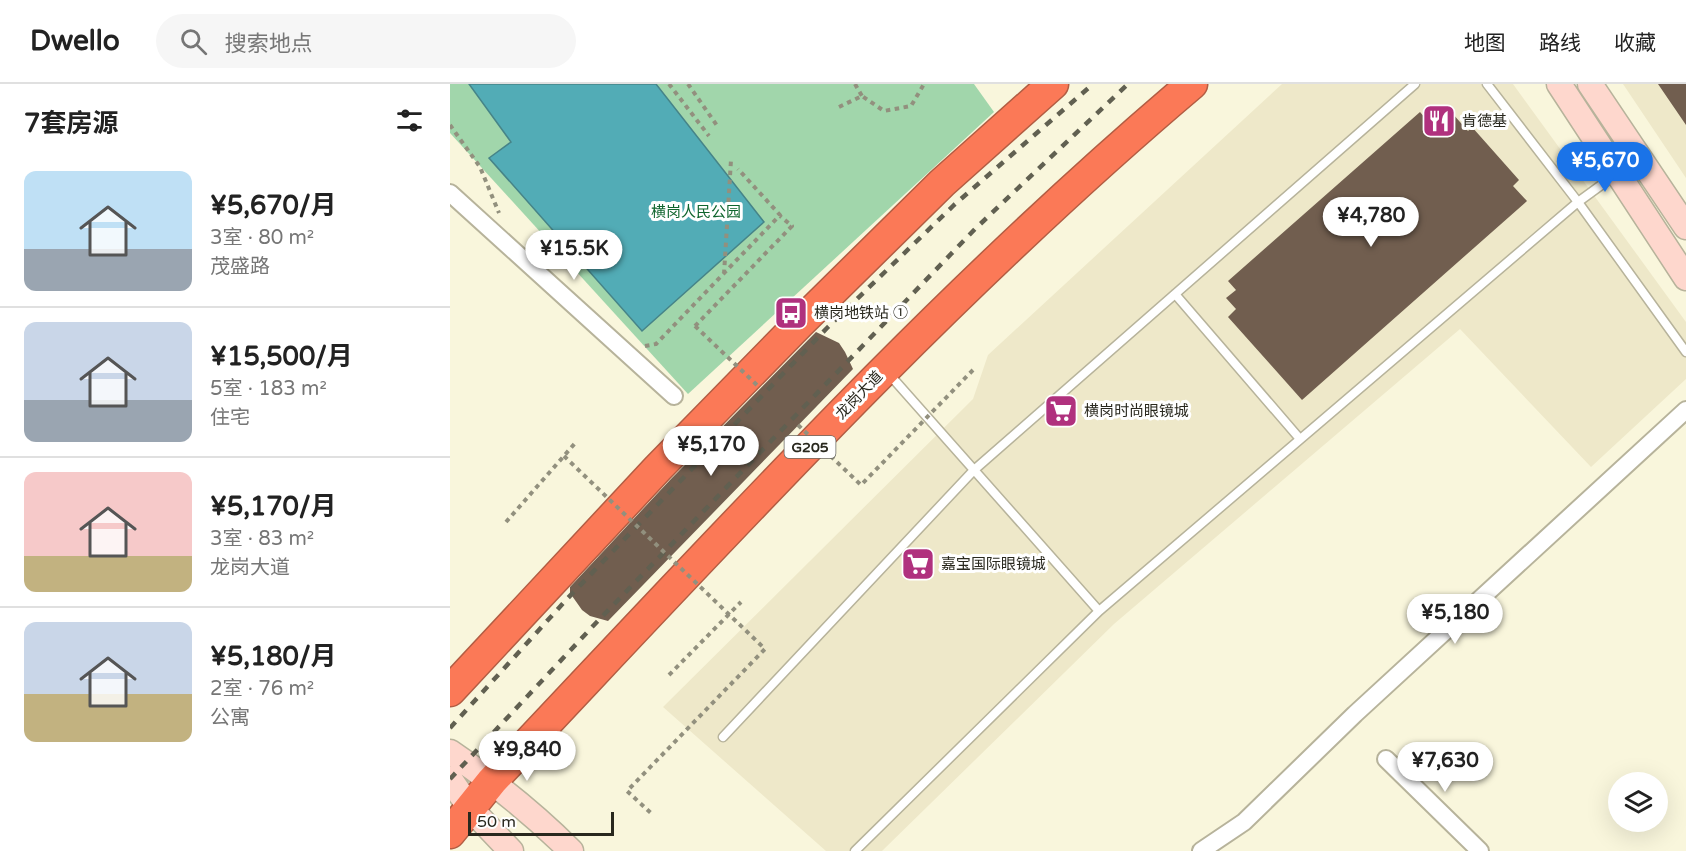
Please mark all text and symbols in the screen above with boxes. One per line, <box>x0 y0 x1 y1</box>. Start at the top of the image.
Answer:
search box <box>156 14 576 68</box>
text: Dwello <box>30 24 120 58</box>
icon: search <box>177 25 210 58</box>
text: 搜索地点 <box>225 31 313 57</box>
text: 地图 <box>1464 31 1506 56</box>
text: 路线 <box>1539 31 1581 56</box>
text: 收藏 <box>1614 31 1656 56</box>
restaurant icon: 肯德基 <box>1421 103 1457 139</box>
icon: filters <box>393 104 426 137</box>
text: 7套房源 <box>24 108 118 139</box>
place label: 肯德基 <box>1462 112 1507 130</box>
pin: ¥5,670 <box>1556 142 1654 193</box>
text: ¥5,670 <box>1571 149 1639 173</box>
text: ¥5,670/月 <box>210 190 336 221</box>
icon: home <box>72 195 144 267</box>
pin: ¥4,780 <box>1322 197 1420 248</box>
park label: 横岗人民公园 <box>651 203 741 221</box>
text: ¥4,780 <box>1337 204 1405 228</box>
text: 3室 · 80 m² <box>210 226 314 250</box>
pin: ¥15.5K <box>525 230 623 281</box>
text: ¥15.5K <box>539 237 609 261</box>
text: 茂盛路 <box>210 255 270 279</box>
bus stop icon: 横岗地铁站 ① <box>773 295 809 331</box>
place label: 横岗地铁站 ① <box>814 304 908 322</box>
text: ¥15,500/月 <box>210 341 353 372</box>
icon: home <box>72 346 144 418</box>
street label: 龙岗大道 <box>832 367 886 423</box>
text: 5室 · 183 m² <box>210 377 327 401</box>
supermarket icon: 横岗时尚眼镜城 <box>1043 393 1079 429</box>
place label: 横岗时尚眼镜城 <box>1084 402 1189 420</box>
text: 住宅 <box>210 406 250 430</box>
pin: ¥5,170 <box>662 426 760 477</box>
text: ¥5,170 <box>677 433 745 457</box>
road number: G205 <box>784 436 836 458</box>
text: ¥5,170/月 <box>210 491 336 522</box>
icon: home <box>72 496 144 568</box>
text: 3室 · 83 m² <box>210 527 314 551</box>
supermarket icon: 嘉宝国际眼镜城 <box>900 546 936 582</box>
place label: 嘉宝国际眼镜城 <box>941 555 1046 573</box>
text: 龙岗大道 <box>210 556 290 580</box>
pin: ¥5,180 <box>1406 594 1504 645</box>
text: ¥5,180 <box>1421 601 1489 625</box>
text: ¥5,180/月 <box>210 641 336 672</box>
icon: home <box>72 646 144 718</box>
text: 2室 · 76 m² <box>210 677 314 701</box>
text: 公寓 <box>210 706 250 730</box>
pin: ¥9,840 <box>478 731 576 782</box>
text: ¥9,840 <box>493 738 561 762</box>
pin: ¥7,630 <box>1396 742 1494 793</box>
text: ¥7,630 <box>1411 749 1479 773</box>
map controls <box>1608 772 1668 832</box>
button: layers <box>1608 772 1668 832</box>
scale bar <box>468 809 614 836</box>
text: 50 m <box>477 812 516 832</box>

